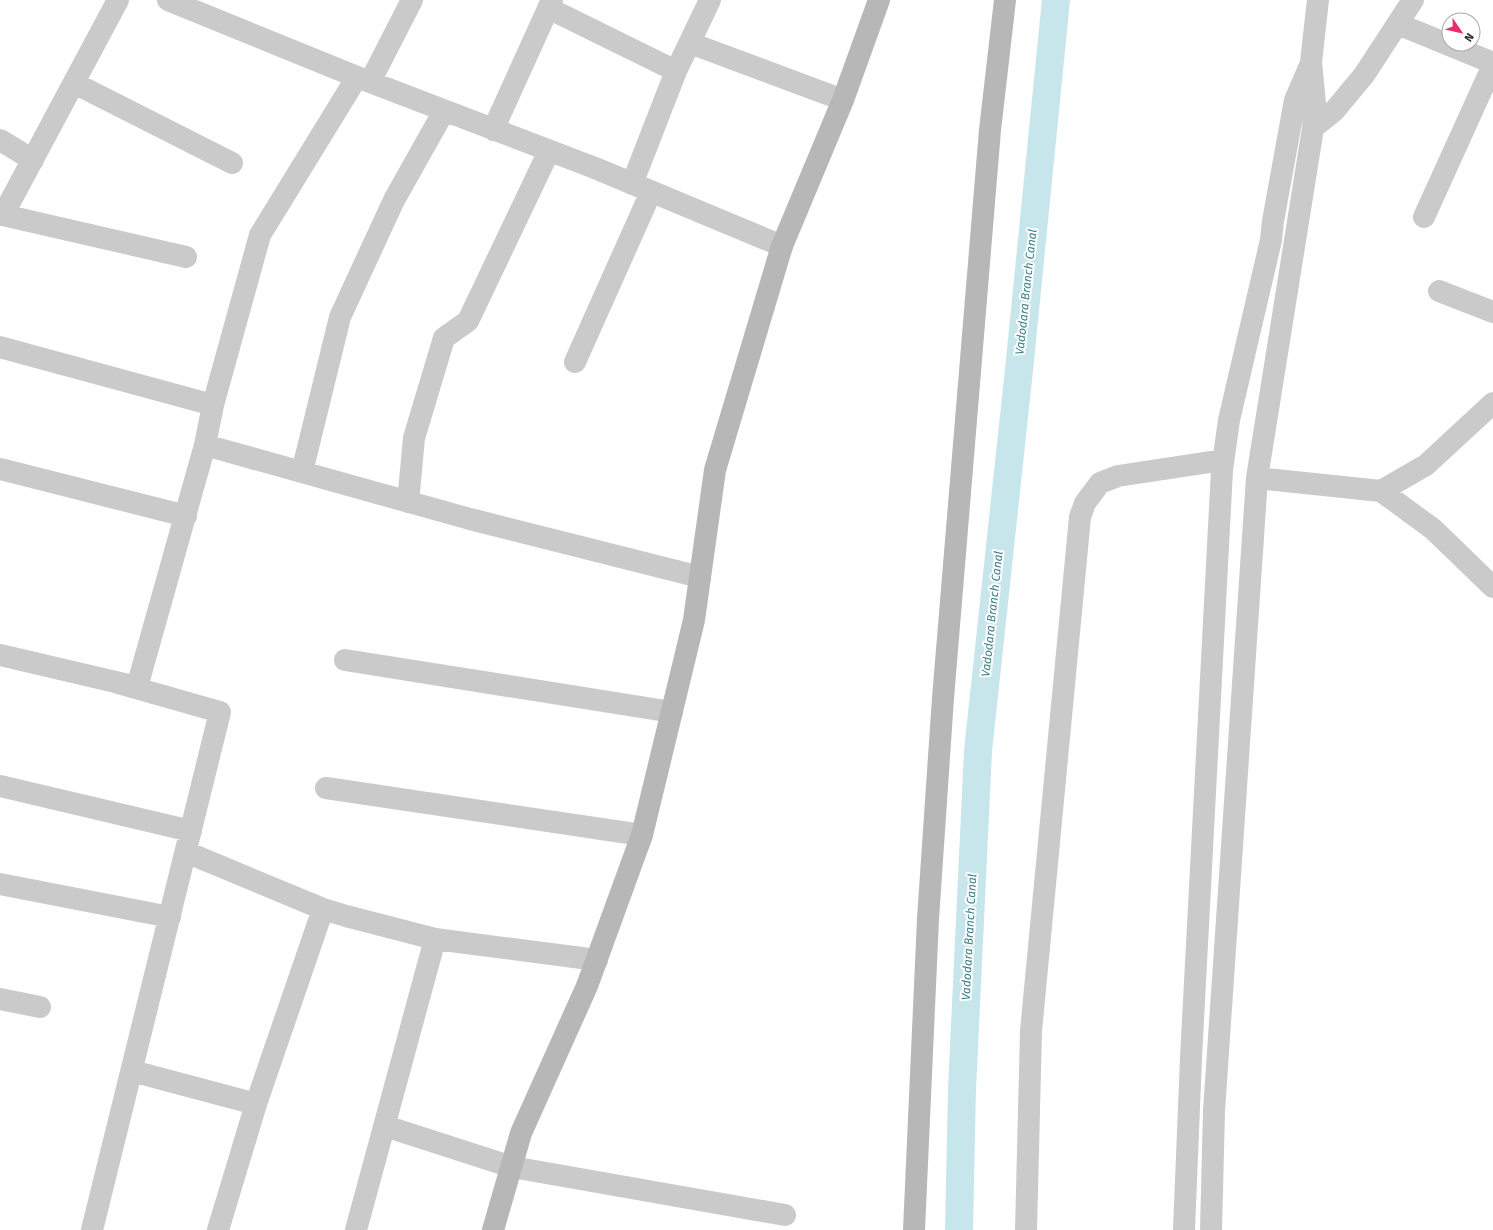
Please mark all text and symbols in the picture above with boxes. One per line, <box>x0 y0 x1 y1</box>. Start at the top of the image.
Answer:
north arrow <box>1441 12 1481 52</box>
text: N <box>1461 31 1476 44</box>
water label: Vadodara Branch Canal <box>1012 228 1040 356</box>
water label: Vadodara Branch Canal <box>978 550 1006 678</box>
water label: Vadodara Branch Canal <box>959 873 979 1001</box>

